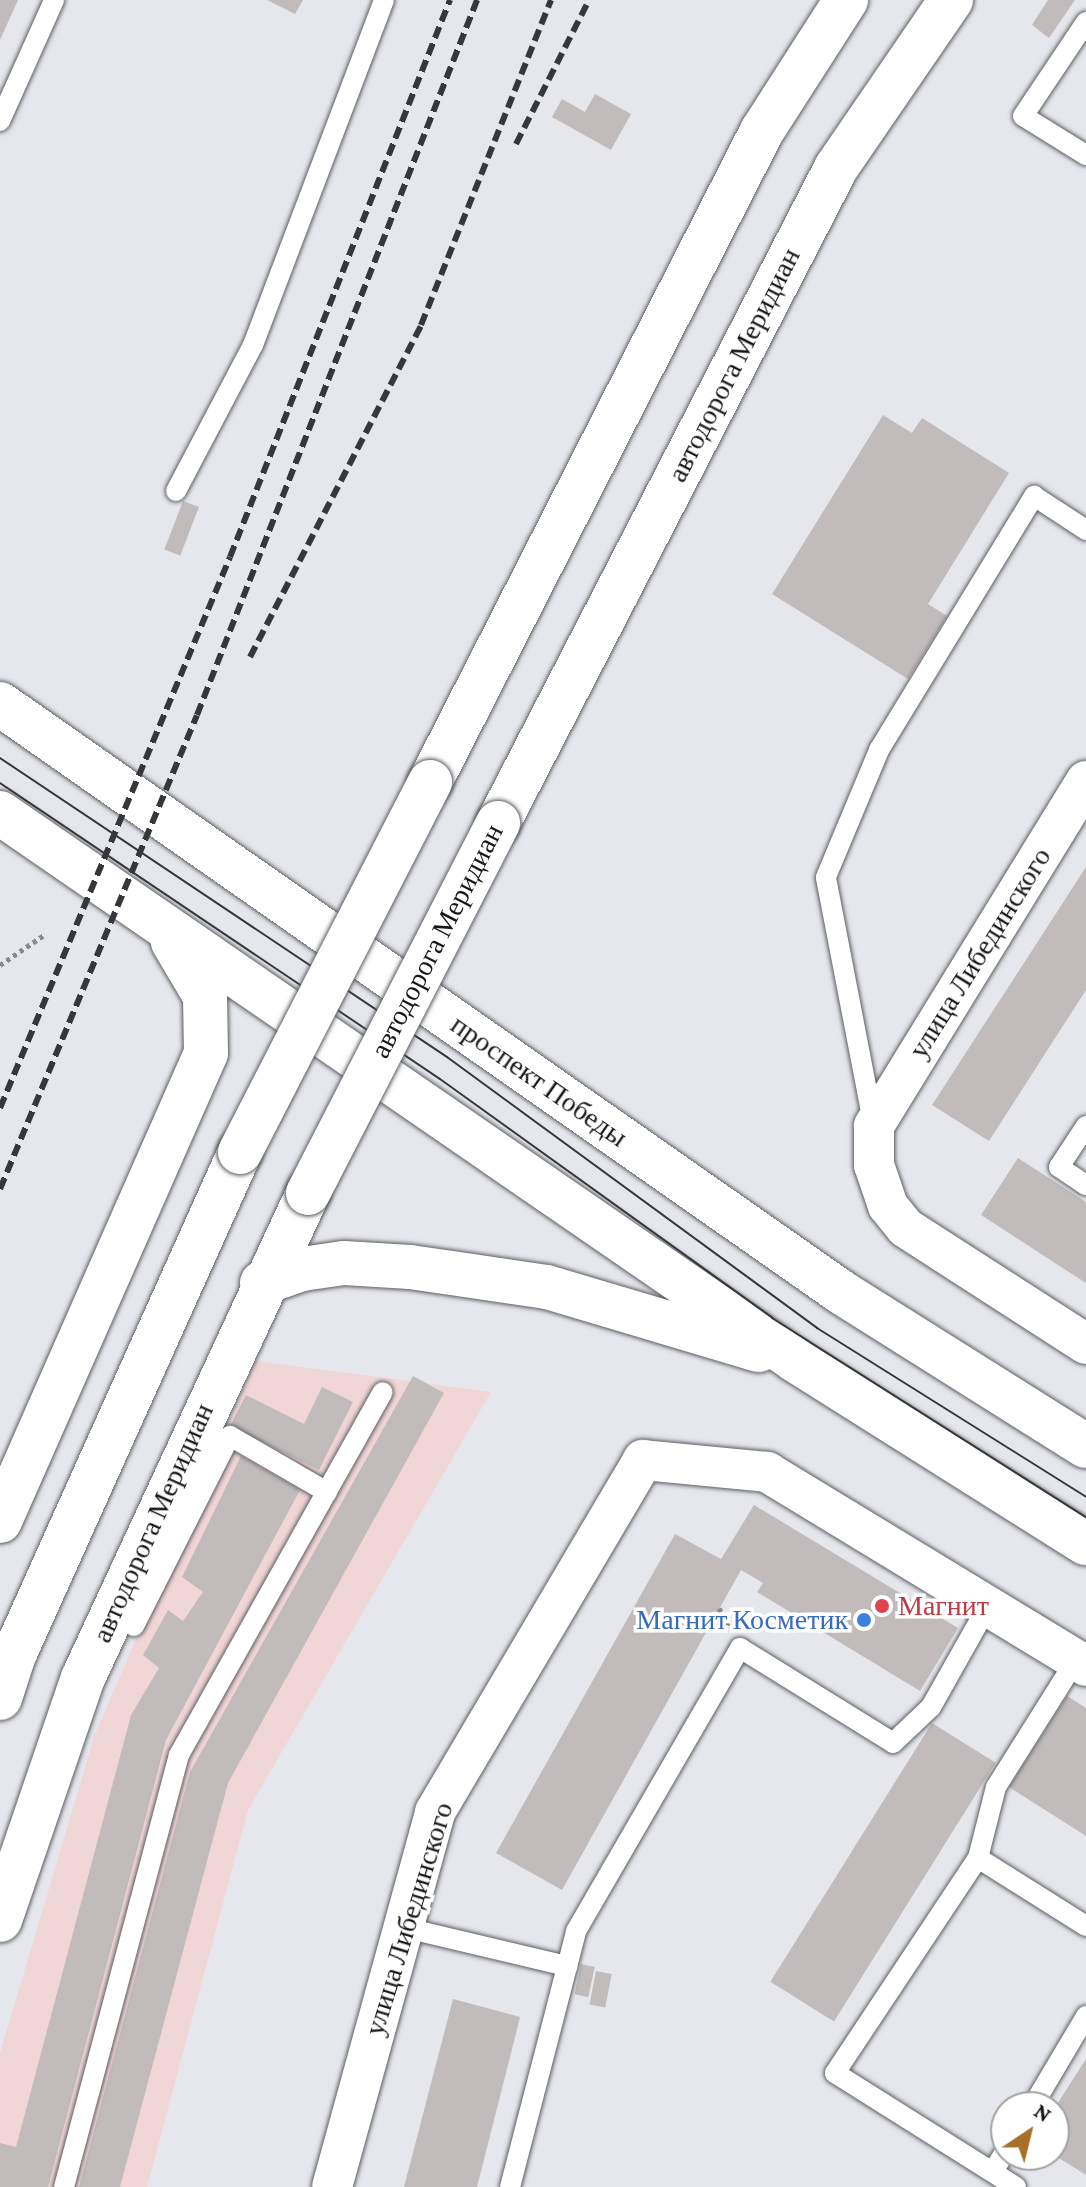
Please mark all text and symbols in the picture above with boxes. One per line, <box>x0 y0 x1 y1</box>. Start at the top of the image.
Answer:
street label: автодорога Меридиан <box>660 242 808 488</box>
street label: автодорога Меридиан <box>363 818 511 1064</box>
street label: улица Либединского <box>902 842 1058 1064</box>
street label: проспект Победы <box>444 1008 634 1154</box>
street label: автодорога Меридиан <box>85 1398 221 1648</box>
place label: Магнит <box>898 1589 989 1623</box>
marker: Магнит <box>873 1597 891 1615</box>
place label: Магнит Косметик <box>636 1603 848 1637</box>
marker: Магнит Косметик <box>855 1611 873 1629</box>
street label: улица Либединского <box>358 1798 460 2040</box>
north arrow <box>990 2091 1070 2171</box>
text: N <box>1030 2098 1056 2127</box>

